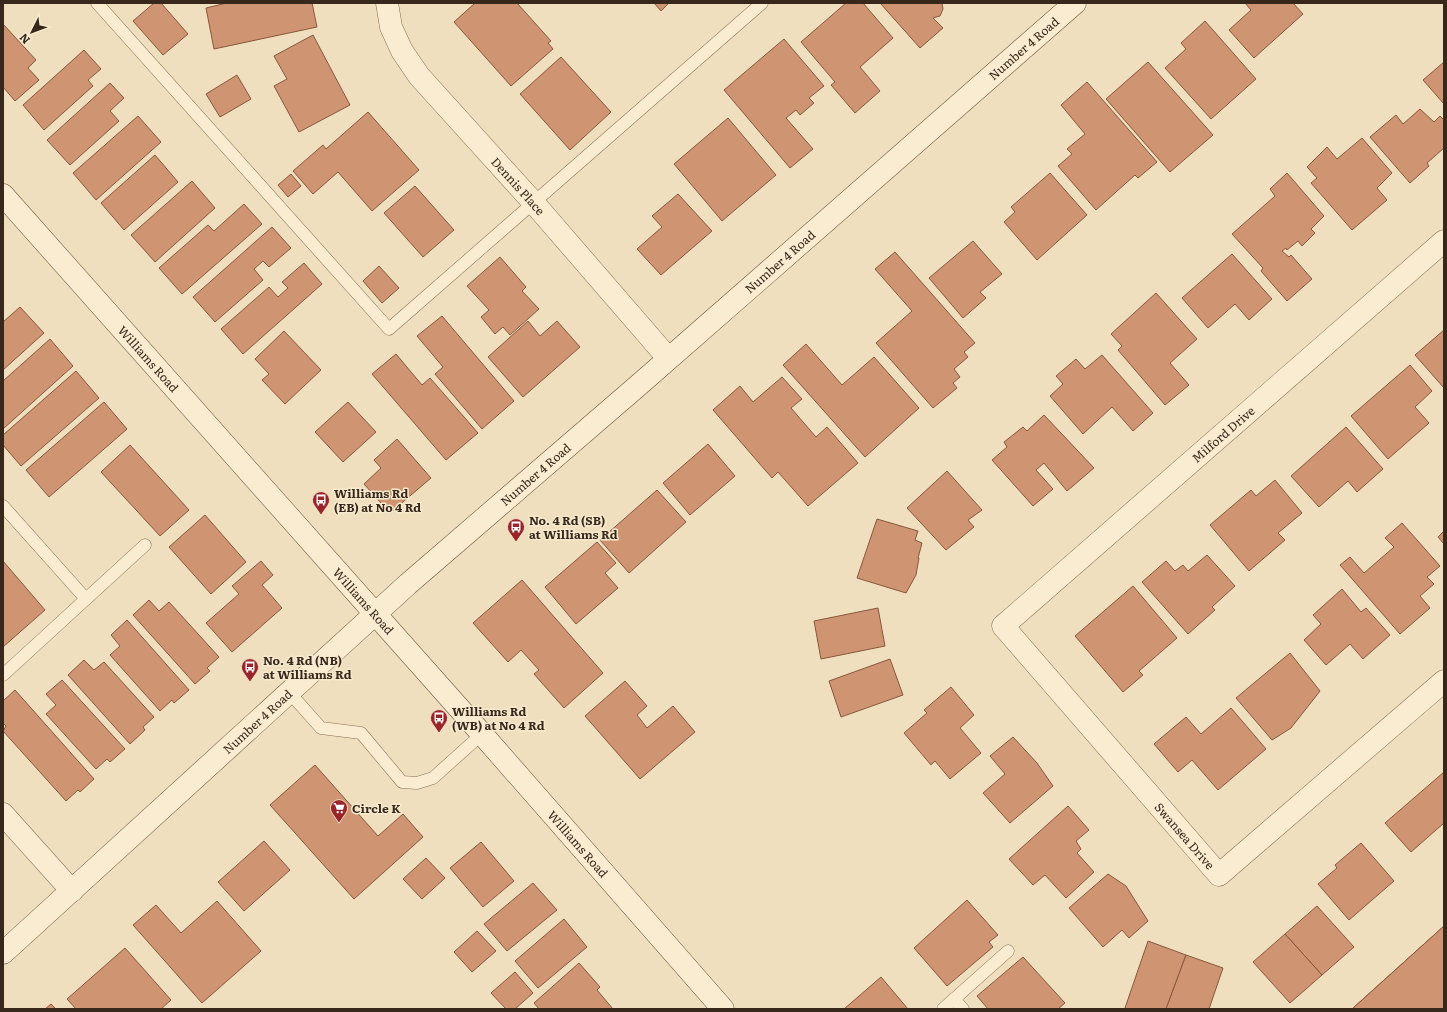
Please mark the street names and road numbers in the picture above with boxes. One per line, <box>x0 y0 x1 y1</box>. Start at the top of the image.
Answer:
street label: Number 4 Road <box>984 12 1063 84</box>
street label: Dennis Place <box>487 153 549 219</box>
street label: Number 4 Road <box>741 225 819 297</box>
street label: Williams Road <box>114 321 183 396</box>
street label: Milford Drive <box>1188 402 1258 466</box>
street label: Number 4 Road <box>496 438 575 510</box>
street label: Williams Road <box>329 564 399 639</box>
street label: Number 4 Road <box>219 685 296 758</box>
street label: Swansea Drive <box>1151 798 1219 873</box>
street label: Williams Road <box>544 806 613 882</box>

